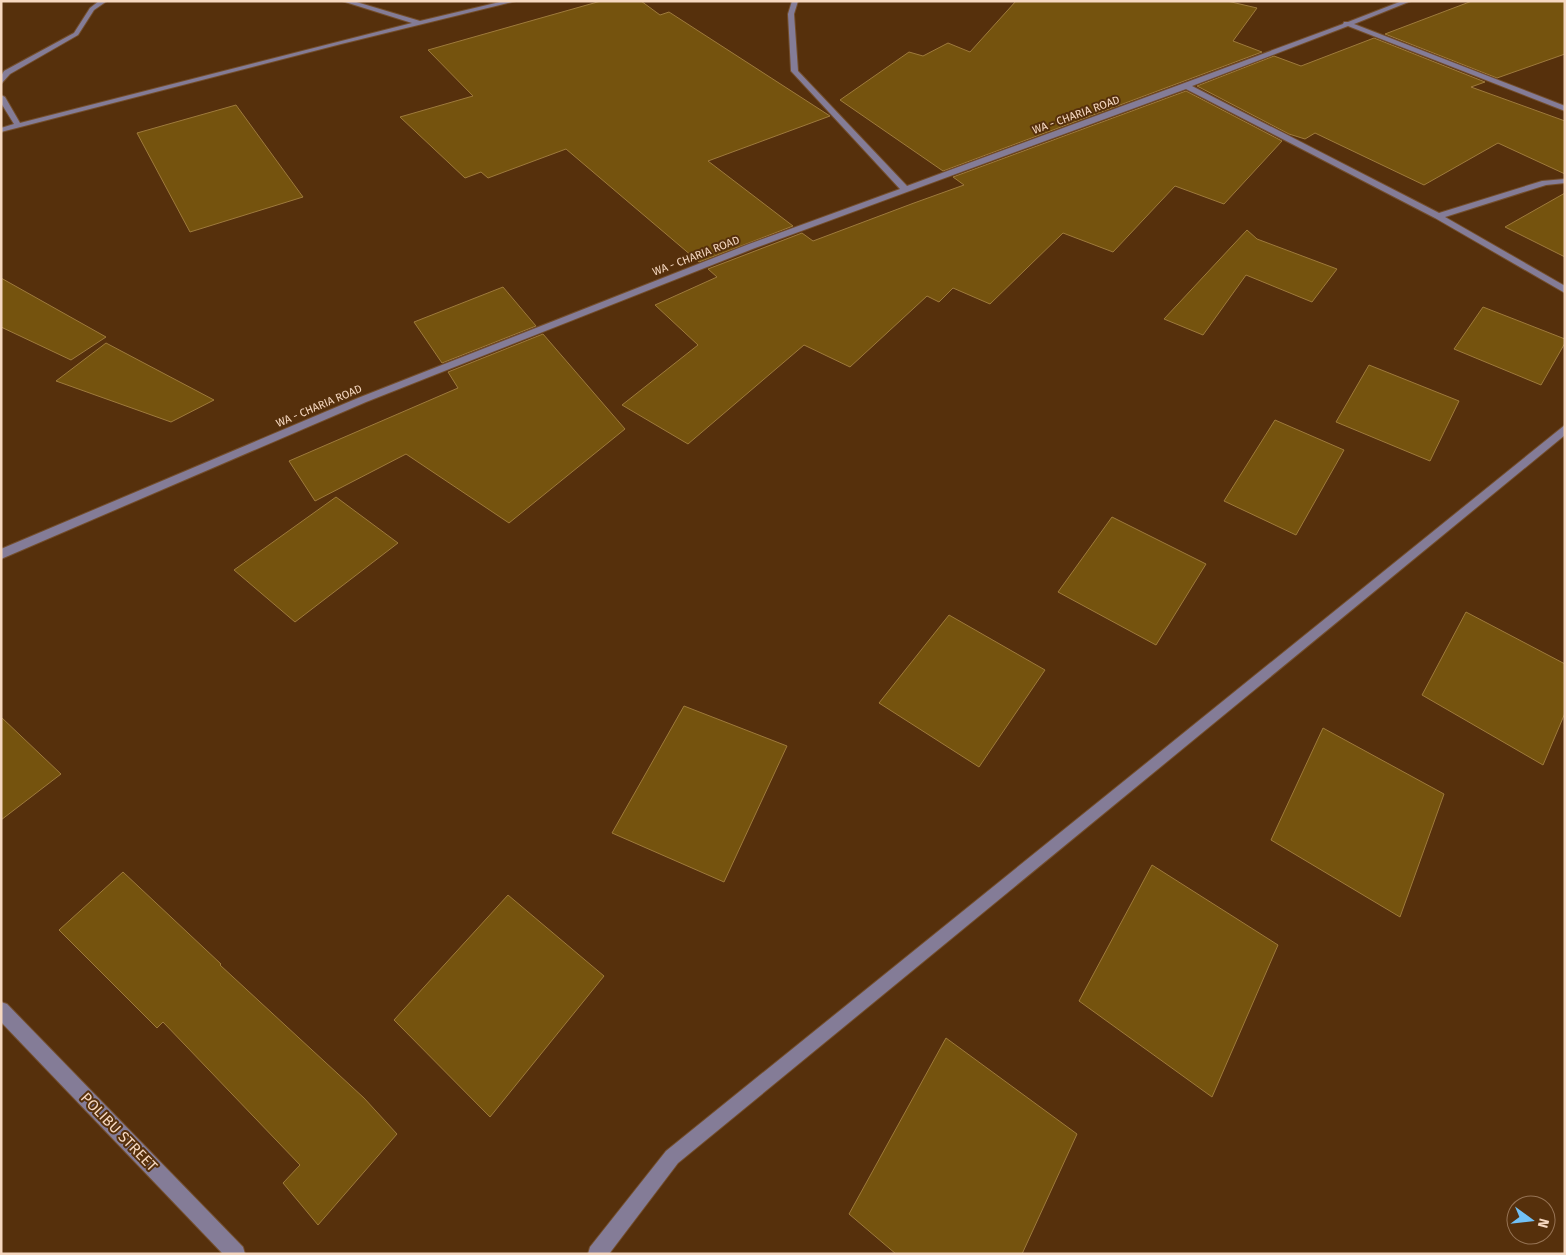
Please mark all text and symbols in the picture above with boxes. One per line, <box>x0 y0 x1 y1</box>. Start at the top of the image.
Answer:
street label: WA - CHARIA ROAD <box>1030 93 1122 137</box>
street label: WA - CHARIA ROAD <box>651 233 741 279</box>
street label: WA - CHARIA ROAD <box>274 382 364 430</box>
street label: POLIBU STREET <box>77 1089 161 1175</box>
north arrow <box>1506 1195 1556 1245</box>
text: N <box>1534 1217 1552 1230</box>

